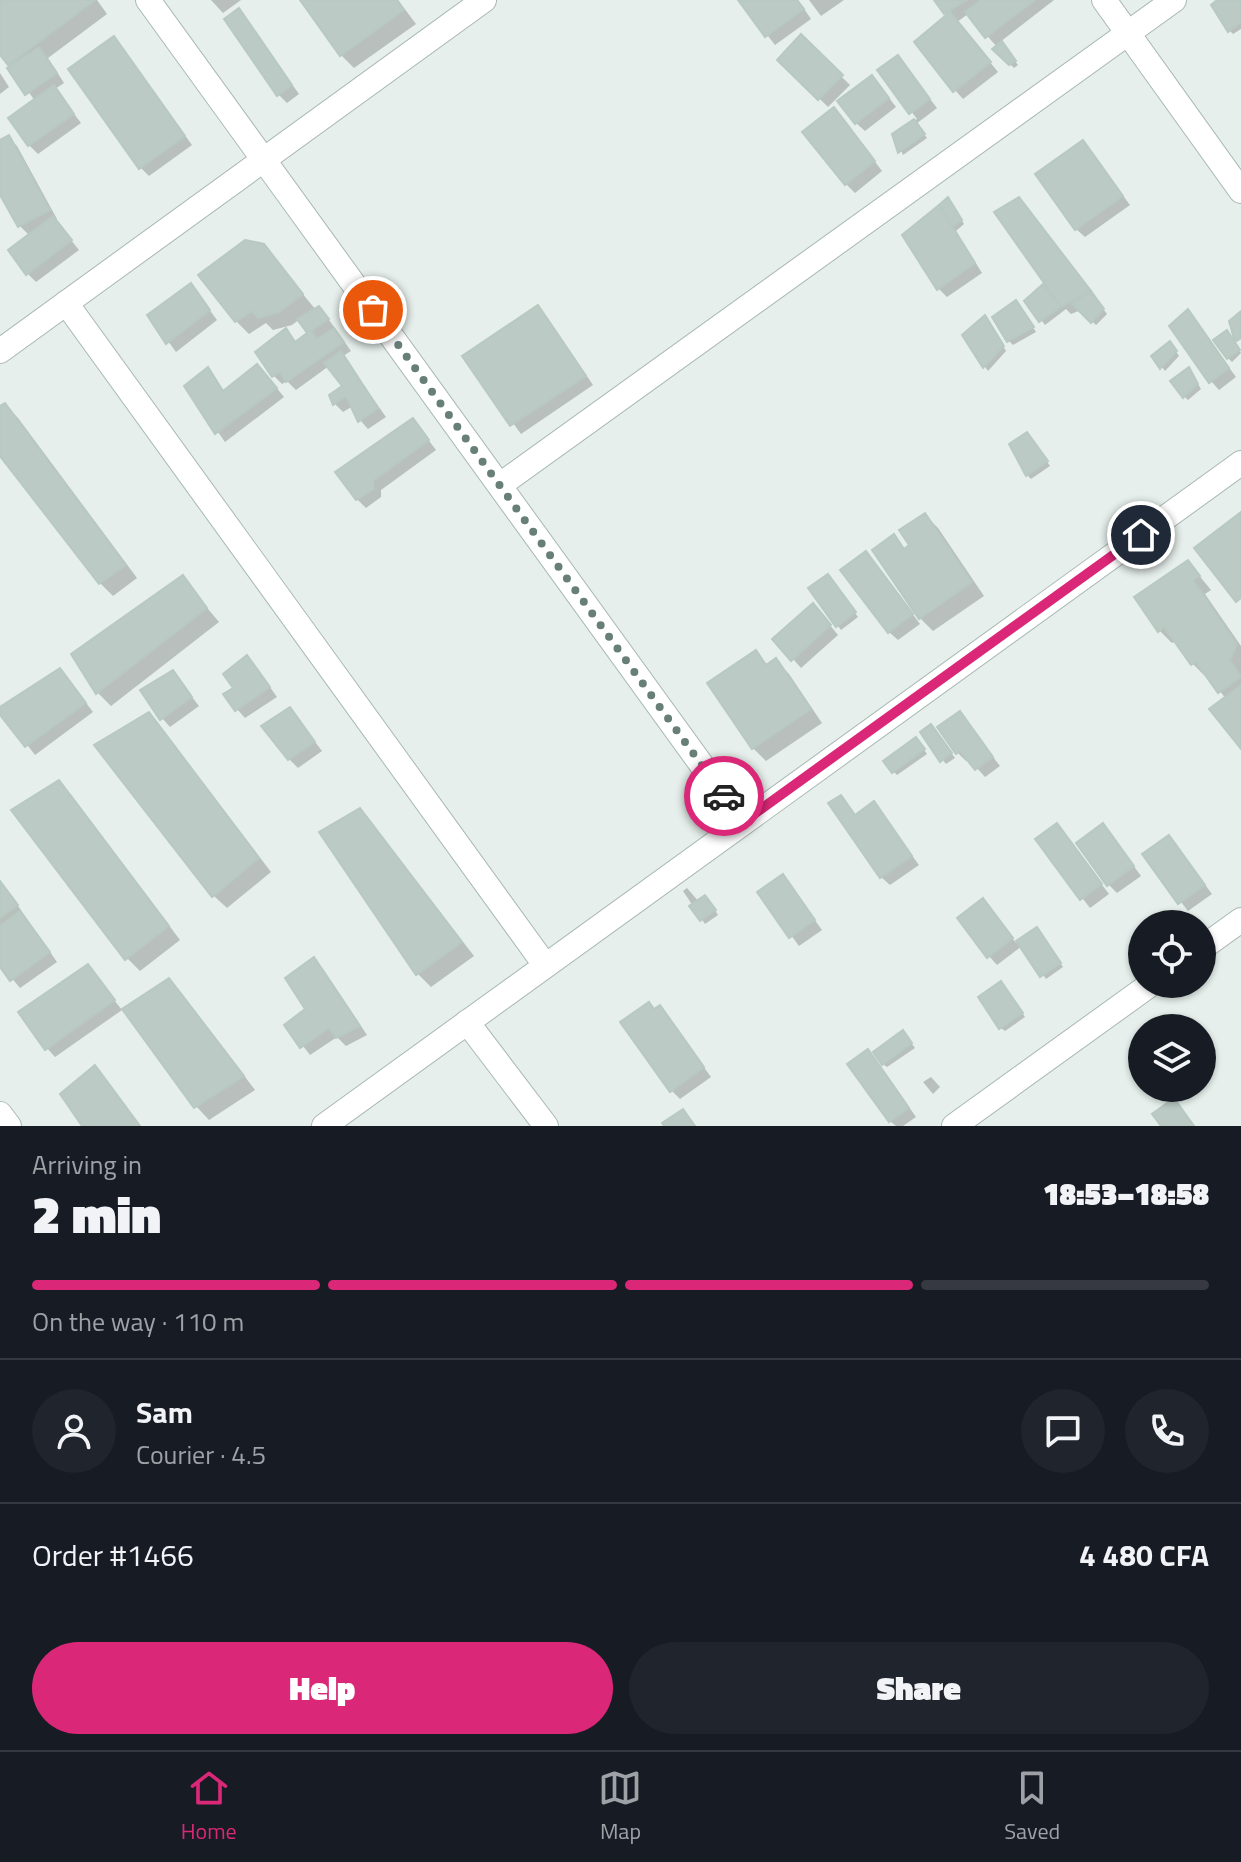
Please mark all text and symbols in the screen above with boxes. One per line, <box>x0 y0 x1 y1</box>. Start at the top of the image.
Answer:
pin <box>339 276 407 344</box>
icon: bag <box>351 288 395 332</box>
pin <box>1107 501 1175 569</box>
icon: home <box>1119 513 1163 557</box>
courier <box>684 756 764 836</box>
icon: car <box>702 774 746 818</box>
map controls <box>1128 910 1216 1102</box>
button: locate <box>1128 910 1216 998</box>
button: layers <box>1128 1014 1216 1102</box>
text: Arriving in <box>32 1145 142 1184</box>
text: 18:53–18:58 <box>1043 1171 1209 1217</box>
text: 2 min <box>32 1174 161 1253</box>
text: On the way · 110 m <box>32 1302 244 1341</box>
button: person <box>32 1389 116 1473</box>
text: Sam <box>136 1389 193 1435</box>
button: chat <box>1021 1389 1105 1473</box>
button: phone <box>1125 1389 1209 1473</box>
text: Courier · 4.5 <box>136 1435 266 1474</box>
text: Order #1466 <box>32 1532 194 1578</box>
text: 4 480 CFA <box>1079 1532 1209 1578</box>
button: Help <box>32 1642 613 1734</box>
button: Share <box>629 1642 1209 1734</box>
tab: Home <box>181 1766 237 1848</box>
tab: Map <box>598 1766 642 1848</box>
tab: Saved <box>1004 1766 1060 1848</box>

